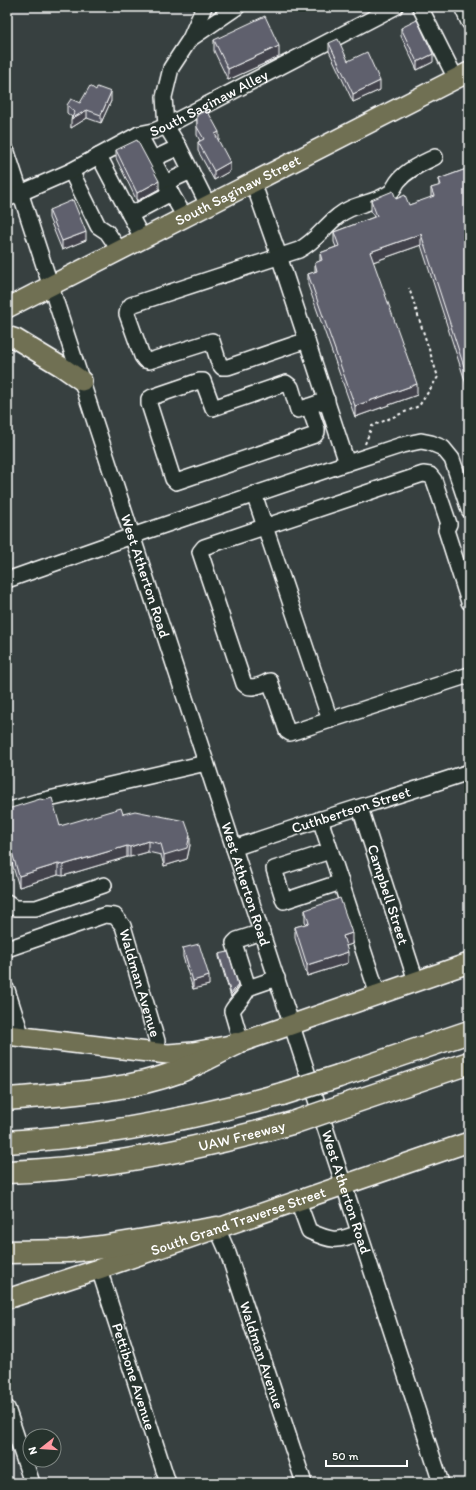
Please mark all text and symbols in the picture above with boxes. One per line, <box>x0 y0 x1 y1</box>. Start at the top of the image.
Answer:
street label: South Saginaw Alley <box>147 66 271 141</box>
street label: South Saginaw Street <box>172 151 304 230</box>
street label: West Atherton Road <box>117 512 174 640</box>
street label: Cuthbertson Street <box>289 782 413 837</box>
street label: West Atherton Road <box>217 820 274 948</box>
street label: Campbell Street <box>363 842 413 947</box>
street label: Waldman Avenue <box>115 927 164 1039</box>
street label: UAW Freeway <box>197 1116 287 1155</box>
street label: West Atherton Road <box>318 1128 375 1256</box>
street label: South Grand Traverse Street <box>148 1183 329 1260</box>
street label: Waldman Avenue <box>236 1299 288 1411</box>
street label: Pettibone Avenue <box>108 1321 159 1432</box>
north arrow <box>22 1428 62 1468</box>
scale bar <box>326 1442 407 1468</box>
text: N <box>26 1445 40 1456</box>
text: 50 m <box>332 1449 358 1463</box>

